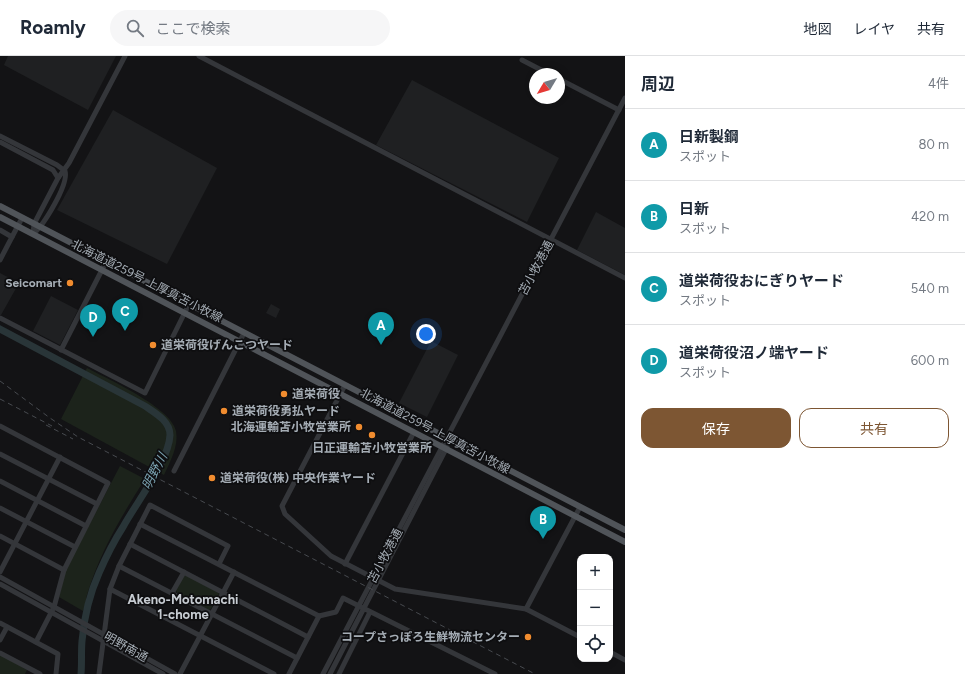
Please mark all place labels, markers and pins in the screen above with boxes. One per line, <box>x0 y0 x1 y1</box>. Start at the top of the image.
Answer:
place label: Seicomart <box>5 276 62 290</box>
marker: Seicomart <box>65 278 75 288</box>
pin: C <box>112 298 138 331</box>
pin: D <box>80 304 106 337</box>
pin: A <box>368 312 394 345</box>
place label: 道栄荷役げんこつヤード <box>161 338 293 352</box>
marker: 道栄荷役げんこつヤード <box>148 340 158 350</box>
place label: 道栄荷役 <box>292 387 340 401</box>
marker: 道栄荷役 <box>279 389 289 399</box>
place label: 道栄荷役勇払ヤード <box>232 404 340 418</box>
marker: 道栄荷役勇払ヤード <box>219 406 229 416</box>
place label: 北海運輸苫小牧営業所 <box>231 420 351 434</box>
marker: 北海運輸苫小牧営業所 <box>354 422 364 432</box>
marker: 日正運輸苫小牧営業所 <box>367 430 377 440</box>
place label: 日正運輸苫小牧営業所 <box>312 441 432 455</box>
place label: 道栄荷役(株) 中央作業ヤード <box>220 471 376 485</box>
marker: 道栄荷役(株) 中央作業ヤード <box>207 473 217 483</box>
pin: B <box>530 506 556 539</box>
place label: コープさっぽろ生鮮物流センター <box>341 630 520 644</box>
marker: コープさっぽろ生鮮物流センター <box>523 632 533 642</box>

